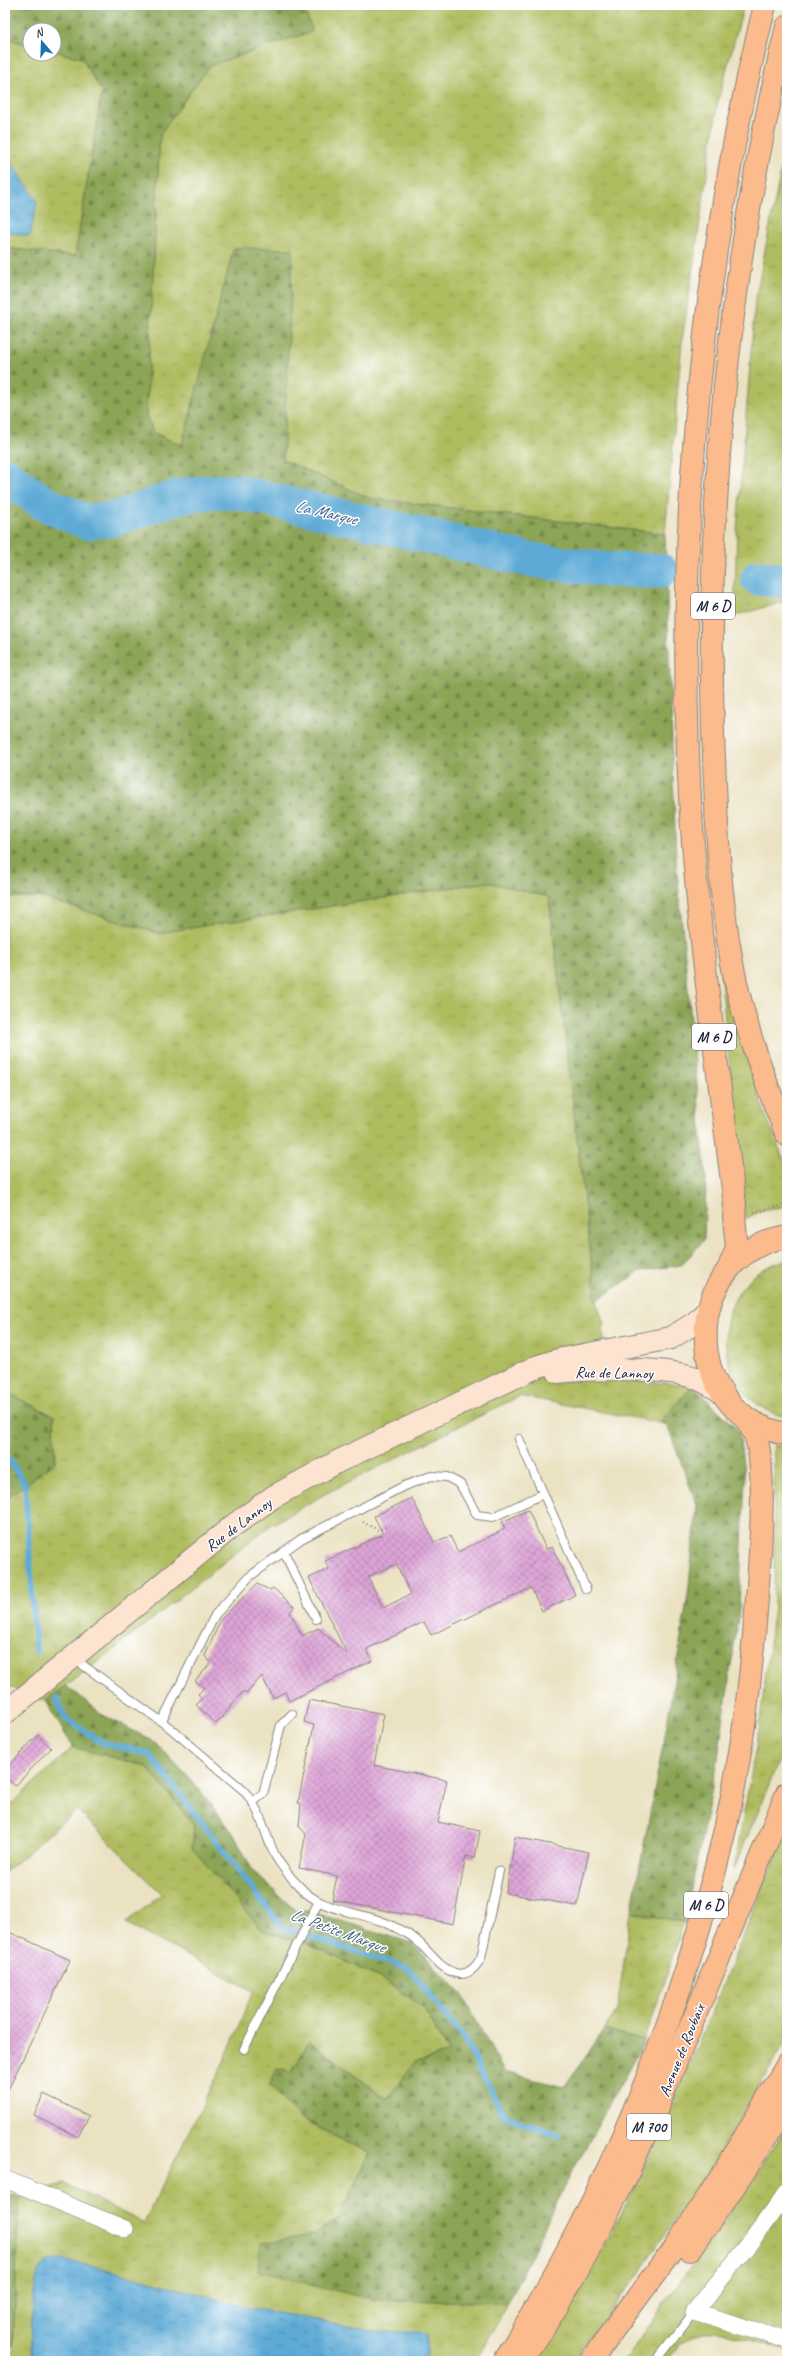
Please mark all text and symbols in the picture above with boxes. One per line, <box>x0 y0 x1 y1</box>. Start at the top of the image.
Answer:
north arrow <box>22 22 62 62</box>
text: N <box>33 24 46 40</box>
water label: La Marque <box>293 495 361 530</box>
road number: M 6 D <box>691 593 735 619</box>
road number: M 6 D <box>692 1024 736 1050</box>
street label: Rue de Lannoy <box>575 1362 655 1384</box>
street label: Rue de Lannoy <box>202 1492 277 1556</box>
road number: M 6 D <box>684 1892 728 1918</box>
water label: La Petite Marque <box>288 1904 390 1958</box>
street label: Avenue de Roubaix <box>654 2000 710 2100</box>
road number: M 700 <box>627 2114 671 2140</box>

